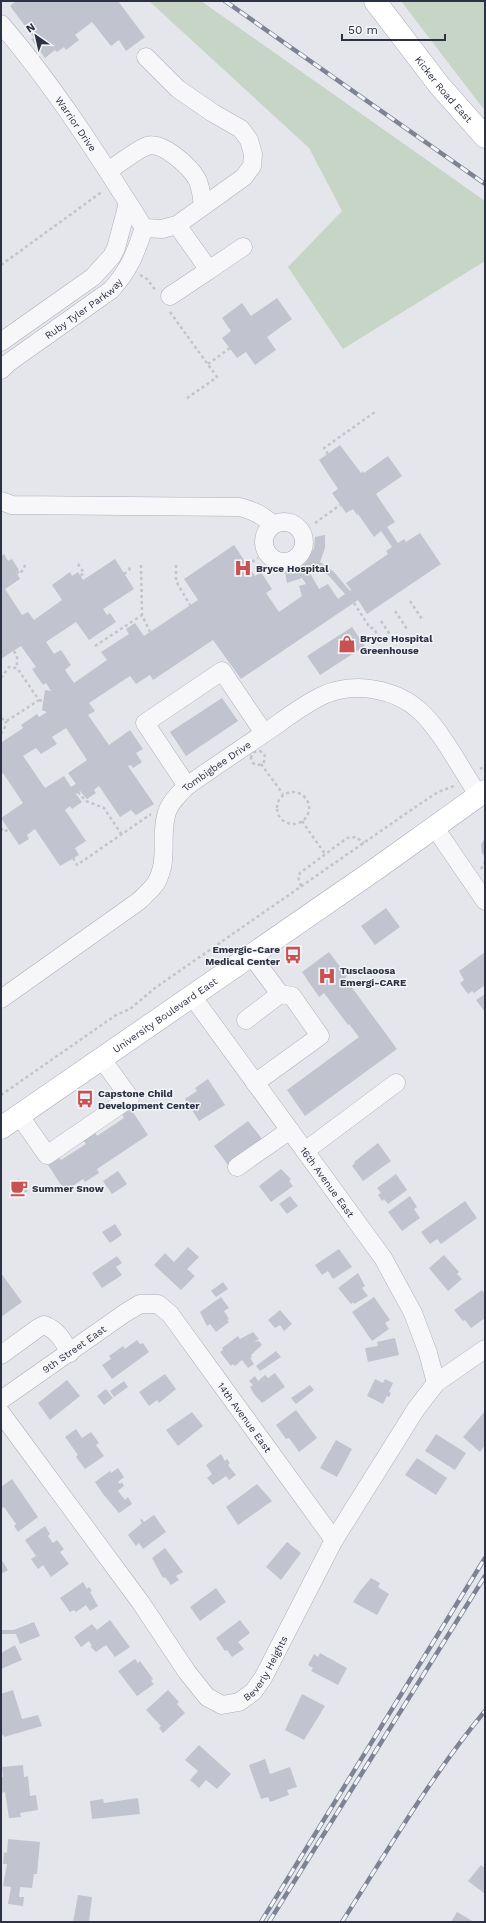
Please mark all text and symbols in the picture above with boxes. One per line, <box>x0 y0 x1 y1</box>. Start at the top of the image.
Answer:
north arrow <box>16 16 56 56</box>
scale bar <box>342 16 445 42</box>
text: N <box>24 20 38 36</box>
text: 50 m <box>348 23 378 37</box>
street label: Kicker Road East <box>413 54 475 125</box>
street label: Warrior Drive <box>54 94 99 153</box>
street label: Ruby Tyler Parkway <box>43 275 125 341</box>
hospital icon: Bryce Hospital <box>233 558 253 578</box>
place label: Bryce Hospital <box>256 563 329 574</box>
place label: Bryce Hospital Greenhouse <box>360 633 433 656</box>
shop icon: Bryce Hospital Greenhouse <box>337 634 357 654</box>
street label: Tombigbee Drive <box>180 738 253 793</box>
place label: Emergic-Care Medical Center <box>205 944 281 967</box>
bus stop icon: Emergic-Care Medical Center <box>283 945 303 965</box>
place label: Tusclaoosa Emergi-CARE <box>340 965 406 988</box>
hospital icon: Tusclaoosa Emergi-CARE <box>317 966 337 986</box>
street label: University Boulevard East <box>110 975 220 1055</box>
place label: Capstone Child Development Center <box>98 1088 200 1111</box>
bus stop icon: Capstone Child Development Center <box>75 1089 95 1109</box>
street label: 16th Avenue East <box>298 1145 357 1220</box>
cafe icon: Summer Snow <box>9 1178 29 1198</box>
place label: Summer Snow <box>32 1183 104 1194</box>
street label: 9th Street East <box>40 1322 108 1375</box>
street label: 14th Avenue East <box>216 1380 274 1455</box>
street label: Beverly Heights <box>241 1634 289 1703</box>

